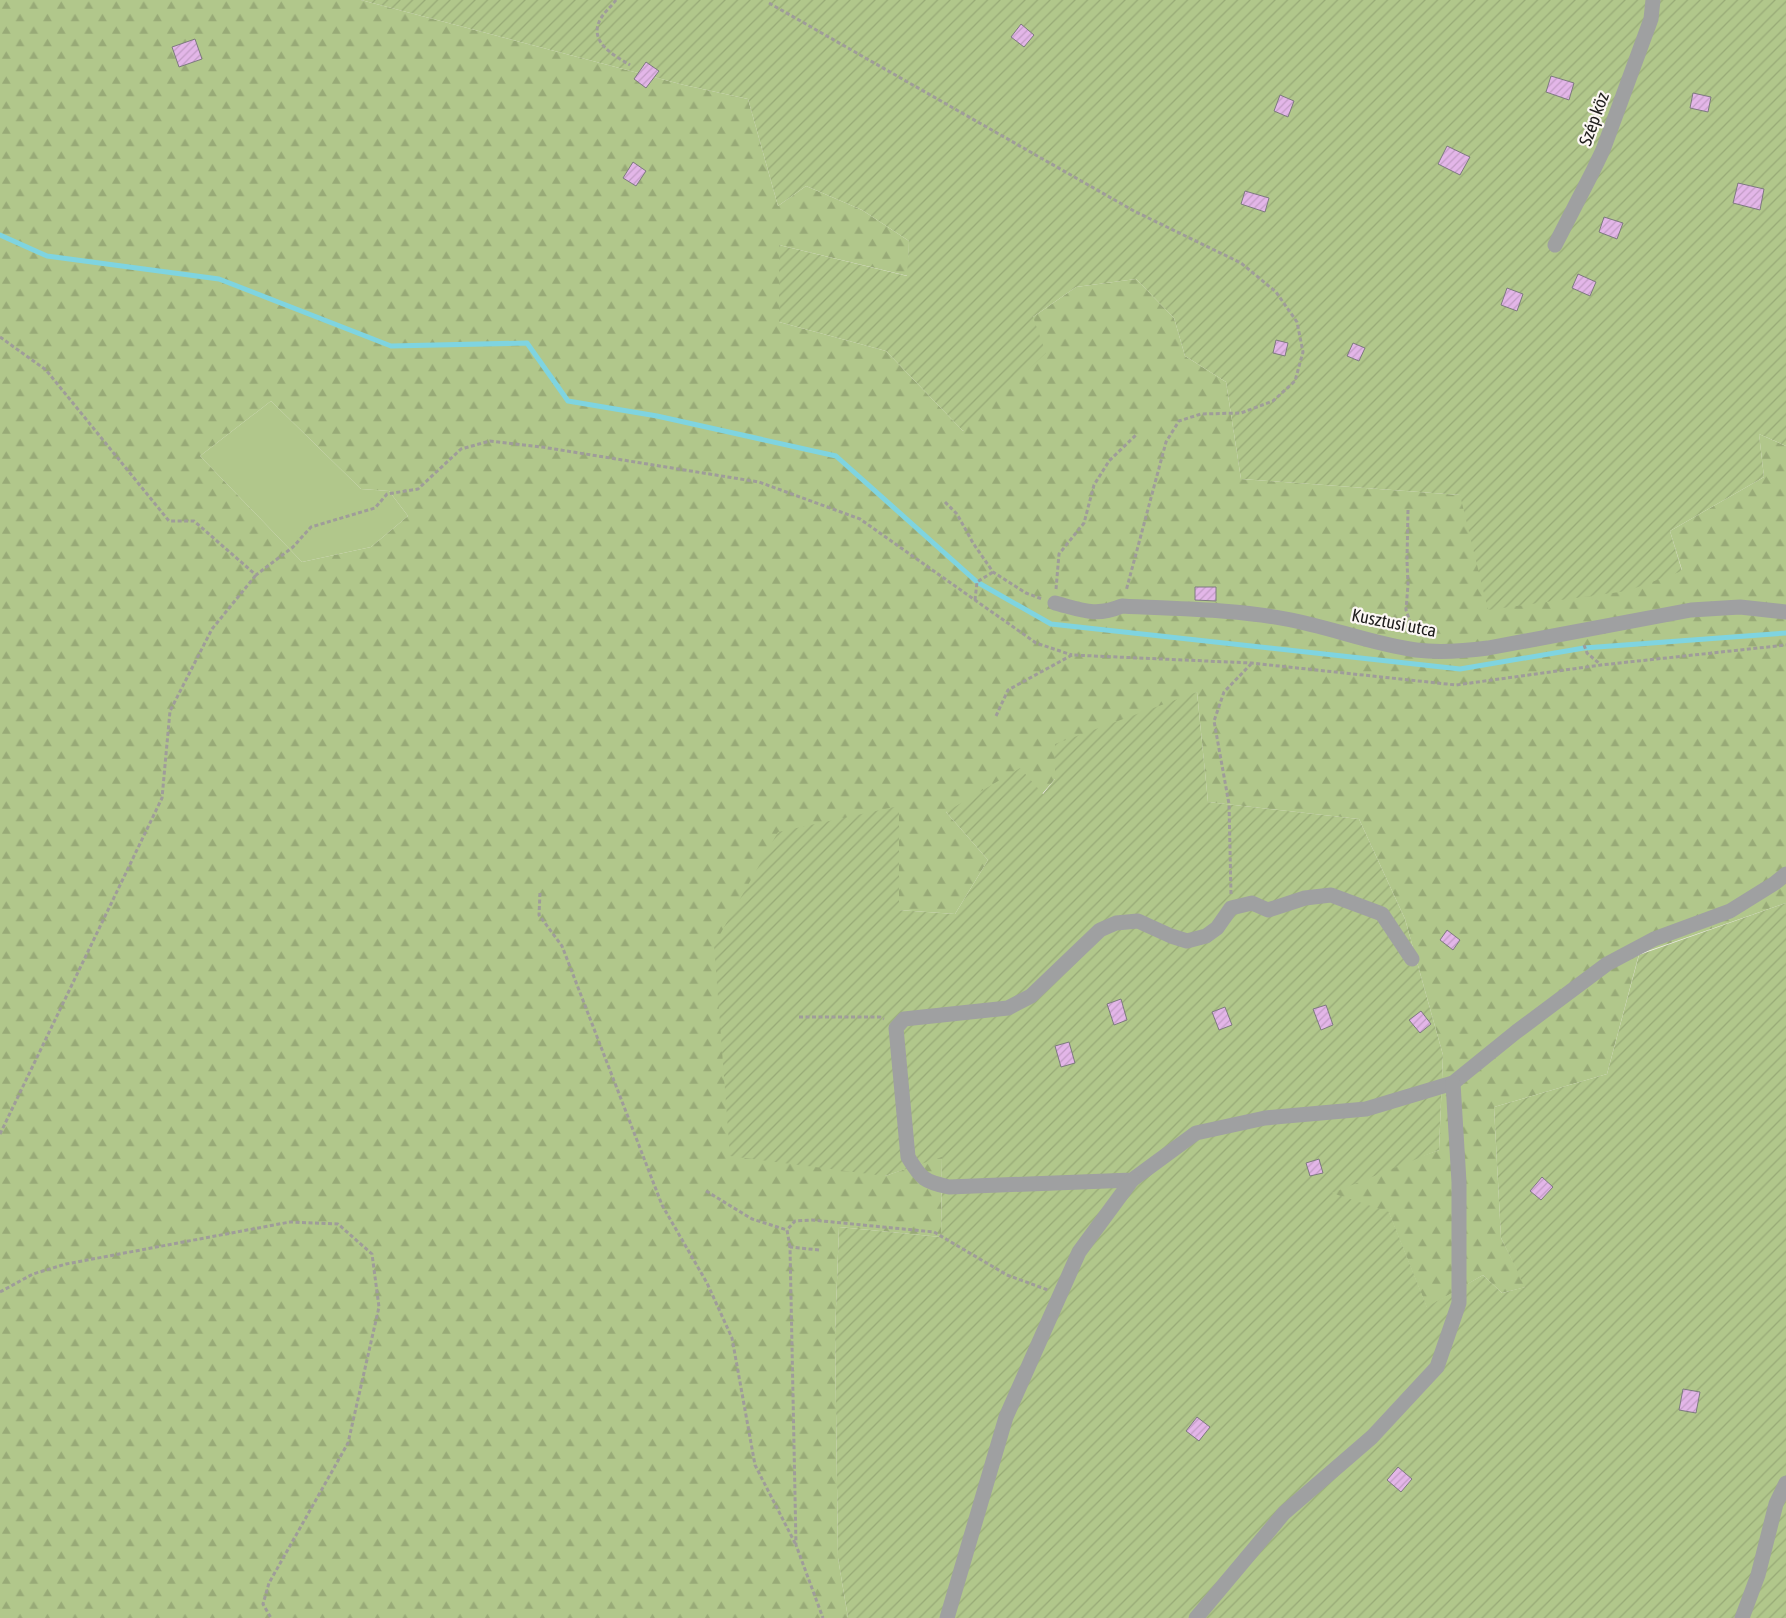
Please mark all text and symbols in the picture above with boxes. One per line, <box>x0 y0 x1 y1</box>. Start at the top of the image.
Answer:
street label: Szép köz <box>1574 89 1613 148</box>
street label: Kusztusi utca <box>1350 604 1438 641</box>

